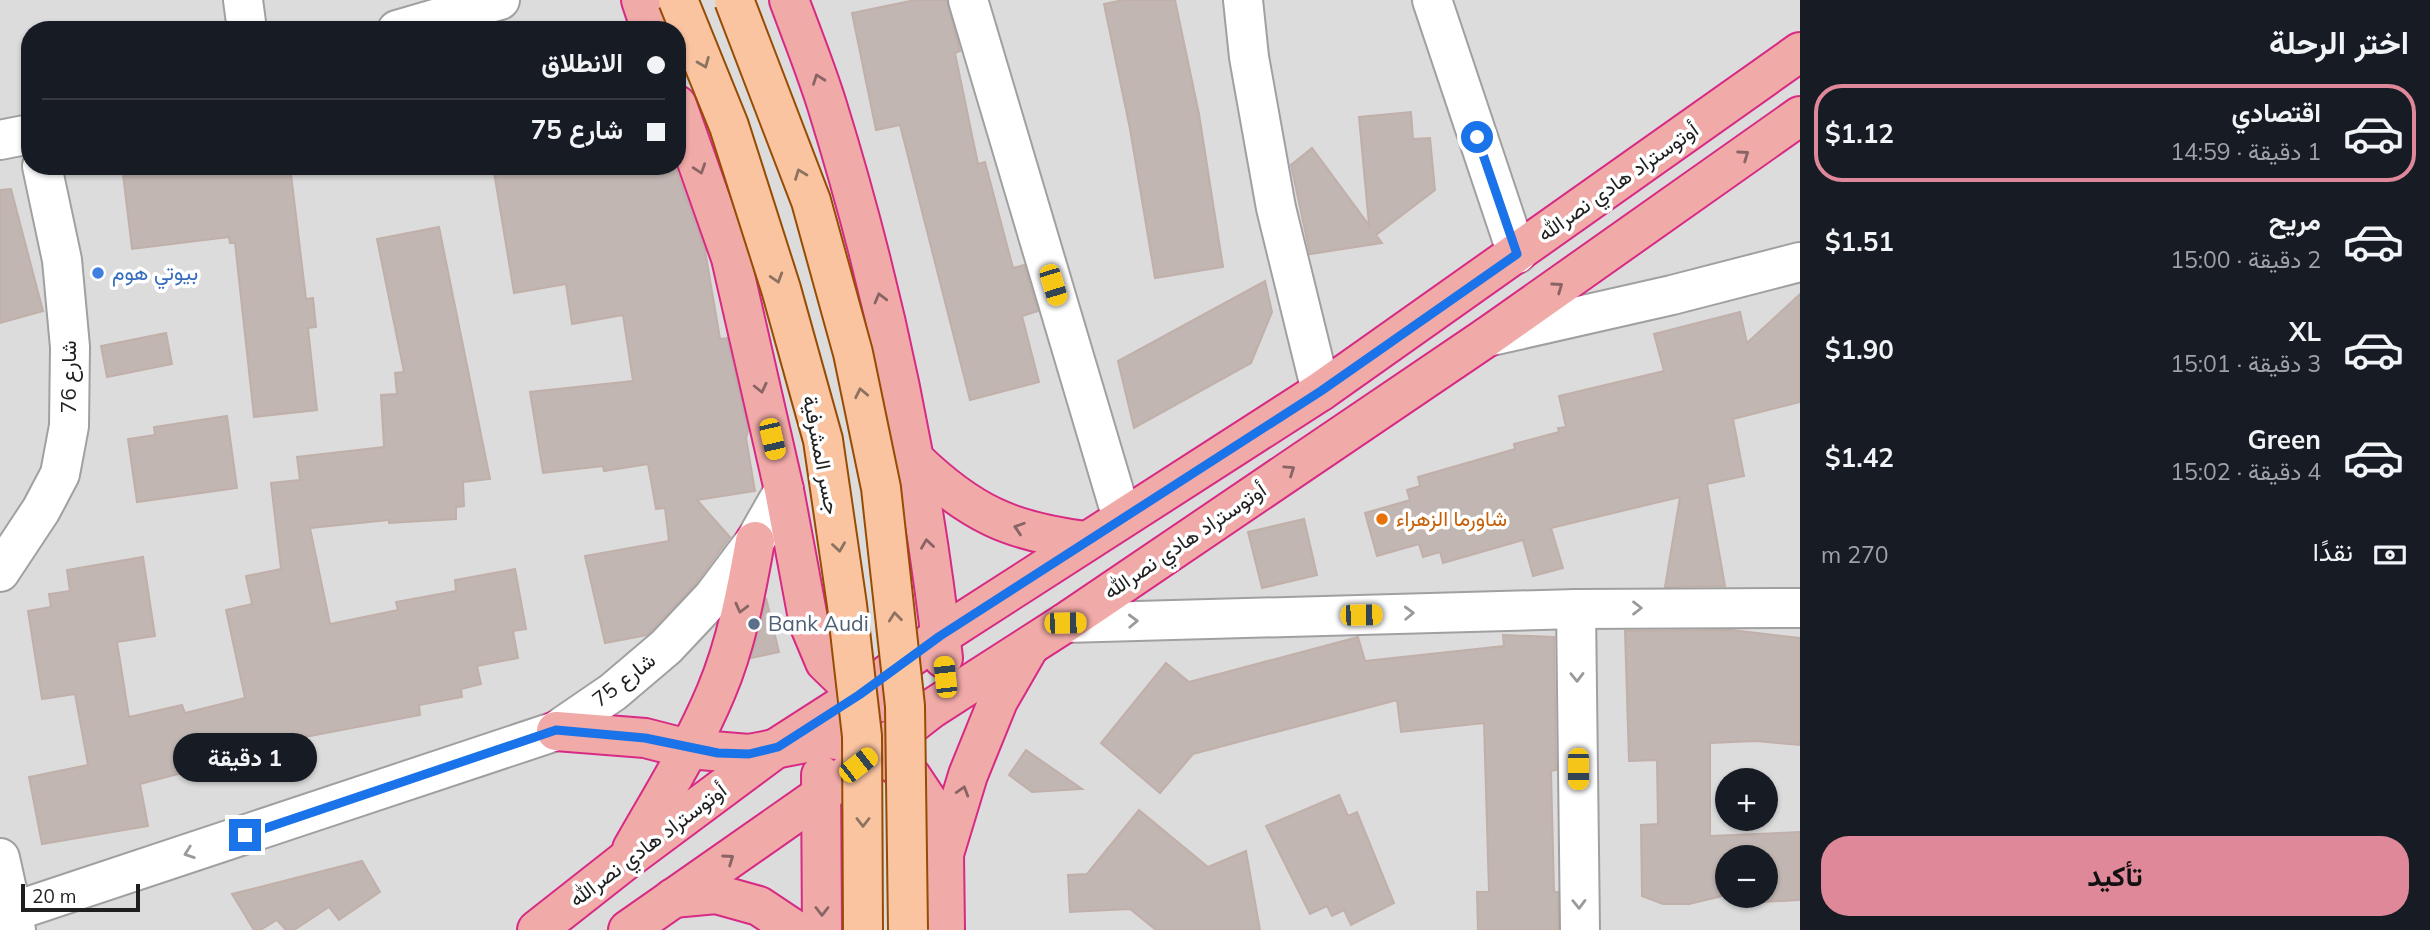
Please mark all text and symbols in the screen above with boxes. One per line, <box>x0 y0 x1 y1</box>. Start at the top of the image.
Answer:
text: اختر الرحلة <box>2269 22 2409 62</box>
text: الانطلاق <box>541 46 623 79</box>
one-way arrow <box>696 56 710 69</box>
one-way arrow <box>812 74 826 86</box>
text: اقتصادي <box>2232 96 2321 129</box>
icon: car <box>2342 102 2405 165</box>
text: شارع 75 <box>531 113 623 146</box>
street label: أوتوستراد هادي نصرالله <box>1532 116 1706 250</box>
text: $1.12 <box>1825 117 1894 150</box>
route start <box>1461 121 1493 153</box>
text: 1 دقيقة · 14:59 <box>2170 137 2321 166</box>
one-way arrow <box>1736 151 1749 164</box>
one-way arrow <box>692 163 706 175</box>
one-way arrow <box>794 168 808 180</box>
text: مريح <box>2269 204 2321 237</box>
icon: car <box>2342 210 2405 273</box>
text: $1.51 <box>1825 225 1894 258</box>
text: 2 دقيقة · 15:00 <box>2170 245 2321 274</box>
place label: بيوتي هوم <box>112 259 198 290</box>
car <box>1037 262 1070 308</box>
marker: بيوتي هوم <box>90 265 106 281</box>
one-way arrow <box>769 272 784 284</box>
one-way arrow <box>1550 283 1563 295</box>
one-way arrow <box>874 292 888 304</box>
text: XL <box>2289 315 2321 348</box>
icon: car <box>2342 318 2405 381</box>
text: $1.90 <box>1825 333 1894 366</box>
street label: شارع 76 <box>55 341 83 413</box>
text: 3 دقيقة · 15:01 <box>2170 349 2321 378</box>
one-way arrow <box>753 382 767 394</box>
one-way arrow <box>855 387 870 399</box>
street label: جسر المشرفية <box>797 393 846 517</box>
car <box>758 416 787 462</box>
text: Green <box>2248 423 2321 456</box>
icon: car <box>2342 426 2405 489</box>
text: $1.42 <box>1825 441 1894 474</box>
text: 4 دقيقة · 15:02 <box>2170 457 2321 486</box>
one-way arrow <box>1282 466 1295 479</box>
street label: أوتوستراد هادي نصرالله <box>1098 476 1273 608</box>
place label: شاورما الزهراء <box>1396 505 1507 532</box>
marker: شاورما الزهراء <box>1374 511 1390 527</box>
one-way arrow <box>1014 522 1026 536</box>
text: نقدًا <box>2313 535 2353 568</box>
icon: cash <box>2371 536 2409 574</box>
one-way arrow <box>920 538 935 550</box>
text: 270 m <box>1821 540 1889 569</box>
one-way arrow <box>831 542 846 553</box>
one-way arrow <box>1632 600 1642 616</box>
one-way arrow <box>735 602 749 614</box>
car <box>1340 604 1383 626</box>
one-way arrow <box>1404 606 1415 621</box>
place label: Bank Audi <box>768 610 869 636</box>
one-way arrow <box>888 612 903 623</box>
car <box>1044 612 1087 634</box>
one-way arrow <box>1128 613 1139 628</box>
marker: Bank Audi <box>746 616 762 632</box>
street label: شارع 75 <box>587 647 661 713</box>
car <box>933 655 958 699</box>
one-way arrow <box>1569 672 1585 683</box>
callout: 1 دقيقة <box>173 734 317 782</box>
text: 1 دقيقة <box>208 743 282 772</box>
car <box>835 744 882 786</box>
car <box>1568 748 1589 790</box>
map controls <box>1715 768 1778 908</box>
button: + <box>1715 768 1778 831</box>
street label: أوتوستراد هادي نصرالله <box>564 777 734 916</box>
one-way arrow <box>955 786 969 798</box>
one-way arrow <box>855 818 871 828</box>
route end <box>229 819 261 851</box>
button: تأكيد <box>1821 836 2409 916</box>
one-way arrow <box>183 845 196 859</box>
button: − <box>1715 845 1778 908</box>
one-way arrow <box>721 855 734 867</box>
scale bar <box>21 881 140 913</box>
text: 20 m <box>32 884 76 908</box>
one-way arrow <box>1572 899 1587 910</box>
one-way arrow <box>814 907 830 917</box>

